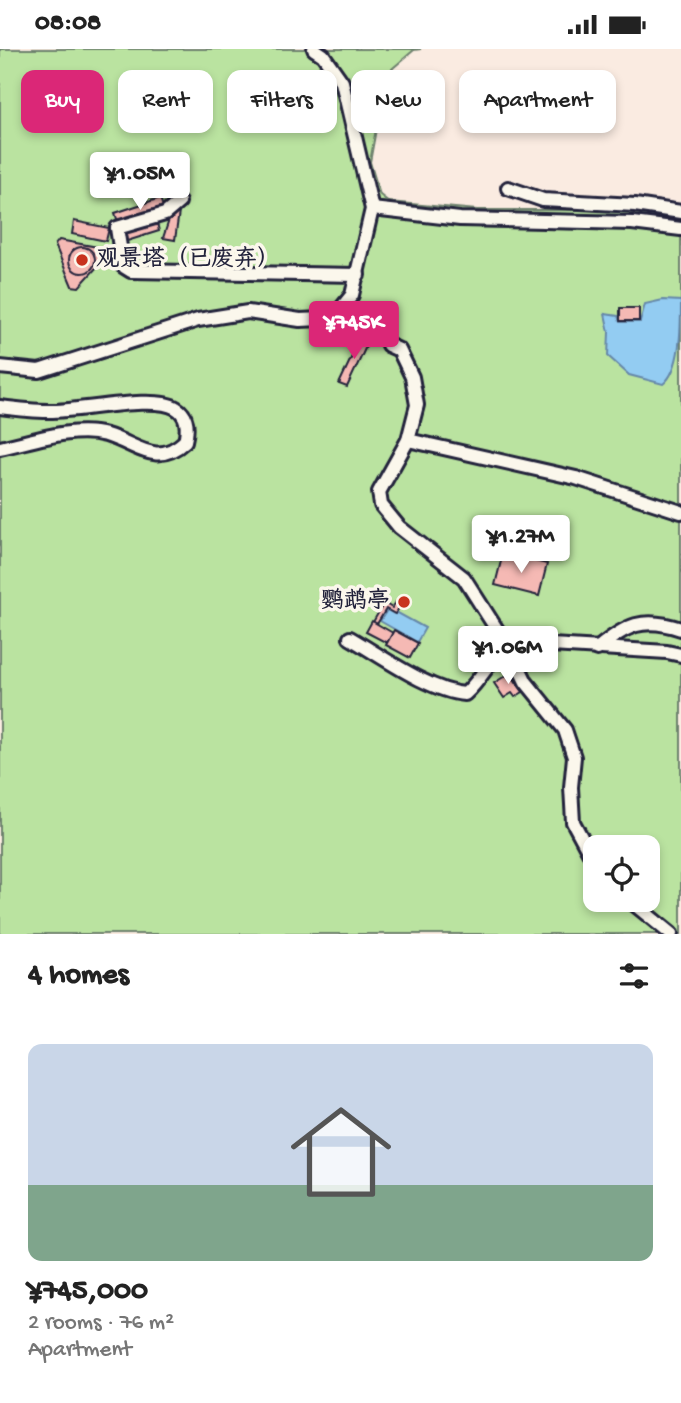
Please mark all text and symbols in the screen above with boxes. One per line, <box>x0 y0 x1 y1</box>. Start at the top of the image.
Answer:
text: 08:08 <box>35 9 101 40</box>
chip: Buy <box>21 70 104 133</box>
chip: Rent <box>118 70 213 133</box>
chip: Filters <box>227 70 337 133</box>
chip: New <box>351 70 445 133</box>
chip: Apartment <box>459 70 616 133</box>
pin: ¥1.05M <box>83 153 197 212</box>
text: ¥1.05M <box>106 161 174 188</box>
place label: 观景塔（已废弃） <box>96 246 280 274</box>
marker: 观景塔（已废弃） <box>74 252 90 268</box>
pin: ¥745K <box>305 301 403 361</box>
text: ¥745K <box>325 310 383 337</box>
pin: ¥1.27M <box>464 515 578 575</box>
text: ¥1.27M <box>488 524 554 551</box>
place label: 鹦鹉亭 <box>321 587 390 616</box>
marker: 鹦鹉亭 <box>396 594 412 610</box>
pin: ¥1.06M <box>451 627 565 686</box>
text: ¥1.06M <box>474 635 542 662</box>
map controls <box>583 835 660 912</box>
button: locate <box>583 835 660 912</box>
icon: filters <box>615 957 653 995</box>
text: 4 homes <box>28 959 129 994</box>
icon: home <box>278 1089 404 1215</box>
text: ¥745,000 <box>28 1275 148 1310</box>
text: 2 rooms · 76 m² <box>28 1310 174 1337</box>
text: Apartment <box>28 1337 132 1364</box>

